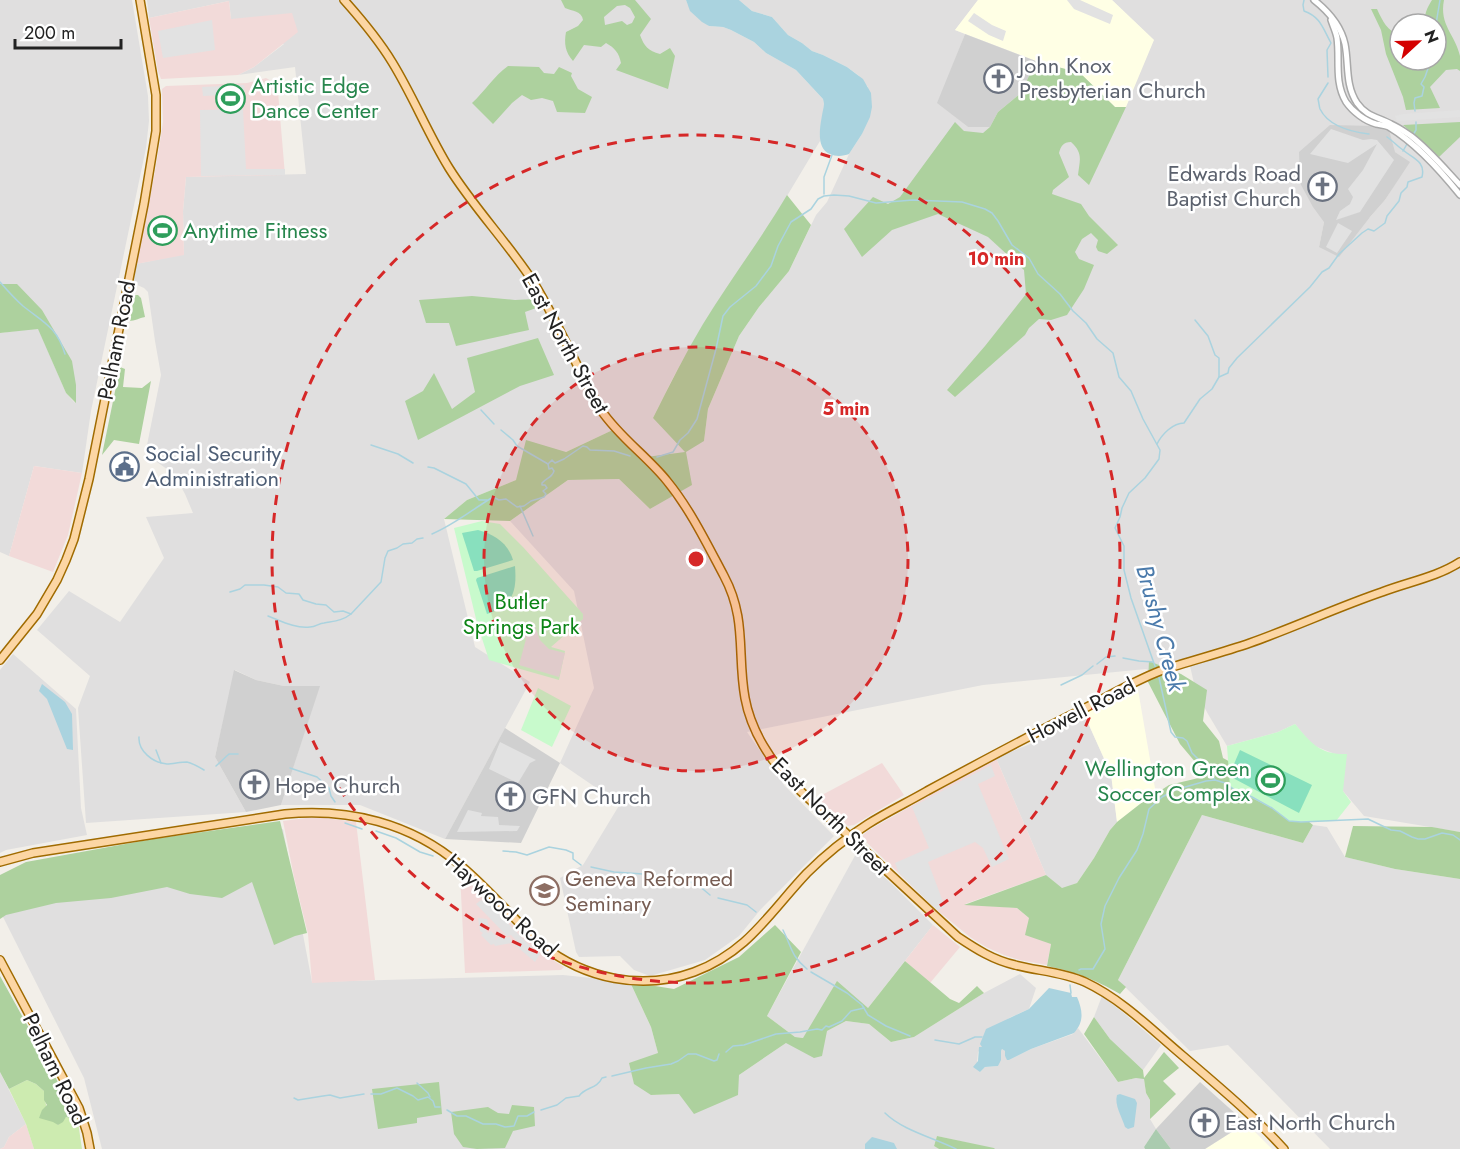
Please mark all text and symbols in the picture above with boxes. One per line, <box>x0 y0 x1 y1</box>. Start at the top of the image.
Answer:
scale bar <box>15 12 122 50</box>
north arrow <box>1388 12 1448 72</box>
text: 200 m <box>24 20 75 46</box>
text: N <box>1418 26 1444 47</box>
place label: John Knox Presbyterian Church <box>1016 49 1206 106</box>
church icon: John Knox Presbyterian Church <box>982 62 1014 94</box>
place label: Artistic Edge Dance Center <box>251 69 379 126</box>
sports icon: Artistic Edge Dance Center <box>214 82 246 114</box>
place label: Edwards Road Baptist Church <box>1166 157 1301 214</box>
church icon: Edwards Road Baptist Church <box>1306 170 1338 202</box>
sports icon: Anytime Fitness <box>146 214 178 246</box>
place label: Anytime Fitness <box>183 214 327 246</box>
text: 10 min <box>968 246 1024 272</box>
street label: East North Street <box>514 267 618 420</box>
street label: Pelham Road <box>89 277 143 403</box>
text: 5 min <box>822 396 870 422</box>
place label: Social Security Administration <box>145 437 282 494</box>
public building icon: Social Security Administration <box>108 450 140 482</box>
centre of rings <box>686 549 706 569</box>
water label: Brushy Creek <box>1127 561 1195 697</box>
park label: Butler Springs Park <box>463 585 580 642</box>
street label: Howell Road <box>1021 669 1141 751</box>
street label: East North Street <box>765 750 898 883</box>
place label: Wellington Green Soccer Complex <box>1085 752 1251 809</box>
sports icon: Wellington Green Soccer Complex <box>1255 765 1287 797</box>
church icon: Hope Church <box>238 769 270 801</box>
place label: Hope Church <box>275 769 401 801</box>
church icon: GFN Church <box>495 780 527 812</box>
place label: GFN Church <box>532 780 651 812</box>
street label: Haywood Road <box>439 846 565 964</box>
place label: Geneva Reformed Seminary <box>565 862 733 919</box>
school or university icon: Geneva Reformed Seminary <box>528 875 560 907</box>
street label: Pelham Road <box>15 1008 97 1130</box>
church icon: East North Church <box>1188 1106 1220 1138</box>
place label: East North Church <box>1225 1106 1396 1138</box>

